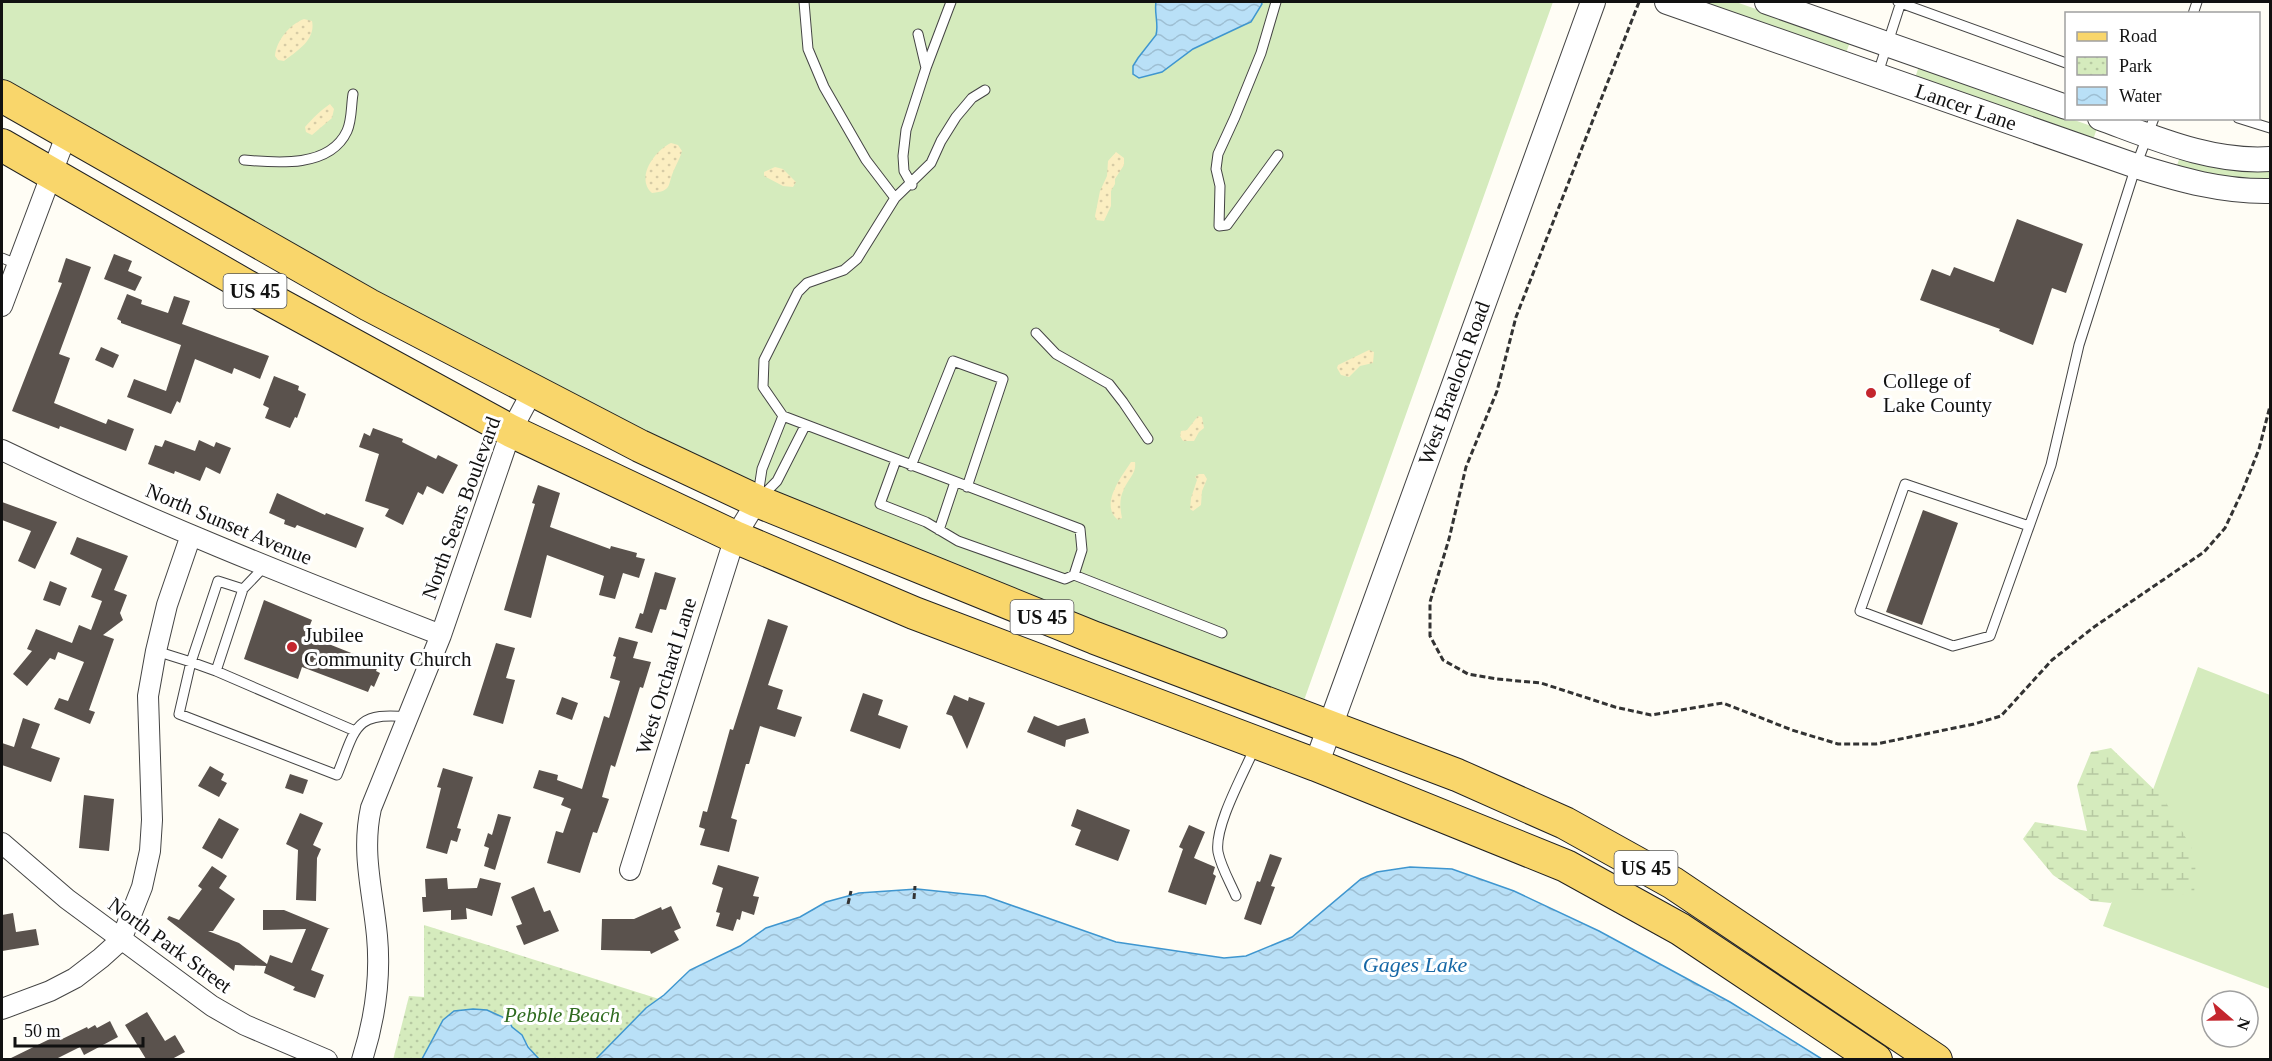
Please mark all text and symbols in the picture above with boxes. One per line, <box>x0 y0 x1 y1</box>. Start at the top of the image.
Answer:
legend <box>2065 12 2260 120</box>
text: Road <box>2119 26 2157 46</box>
text: Park <box>2119 56 2152 76</box>
street label: Lancer Lane <box>1912 78 2020 136</box>
text: Water <box>2119 86 2162 106</box>
road number: US 45 <box>224 274 286 308</box>
street label: West Braeloch Road <box>1413 298 1495 468</box>
place label: College of Lake County <box>1883 369 1993 417</box>
marker: College of Lake County <box>1864 386 1878 400</box>
street label: North Sears Boulevard <box>417 413 505 603</box>
street label: North Sunset Avenue <box>142 478 316 570</box>
street label: West Orchard Lane <box>631 595 701 757</box>
road number: US 45 <box>1010 600 1074 634</box>
place label: Jubilee Community Church <box>304 623 472 671</box>
marker: Jubilee Community Church <box>285 640 299 654</box>
road number: US 45 <box>1614 851 1678 885</box>
street label: North Park Street <box>103 892 237 998</box>
water label: Gages Lake <box>1363 952 1467 977</box>
north arrow <box>2200 989 2260 1049</box>
park label: Pebble Beach <box>503 1003 620 1027</box>
scale bar <box>15 1010 142 1048</box>
text: N <box>2234 1016 2254 1033</box>
text: 50 m <box>24 1021 61 1041</box>

